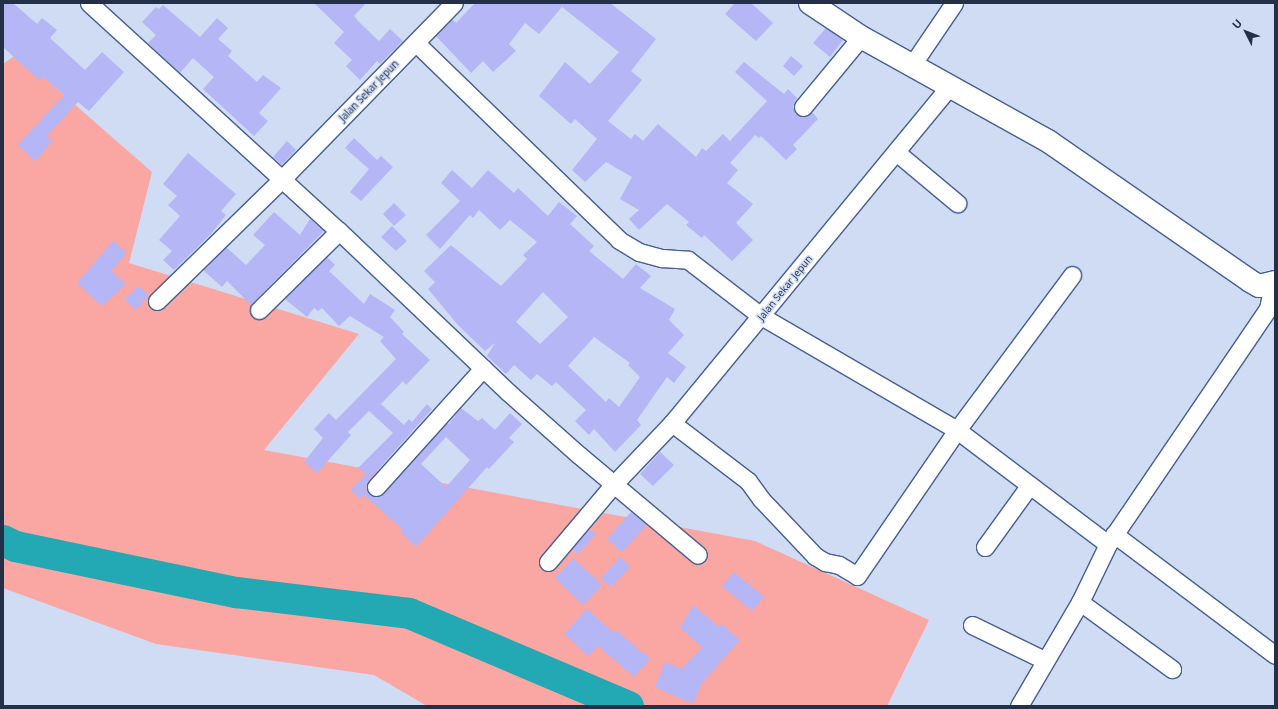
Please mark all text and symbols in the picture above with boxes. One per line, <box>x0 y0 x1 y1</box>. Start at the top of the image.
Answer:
north arrow <box>1226 12 1266 52</box>
text: U <box>1228 16 1245 32</box>
street label: Jalan Sekar Jepun <box>337 58 401 124</box>
street label: Jalan Sekar Jepun <box>755 253 815 323</box>

